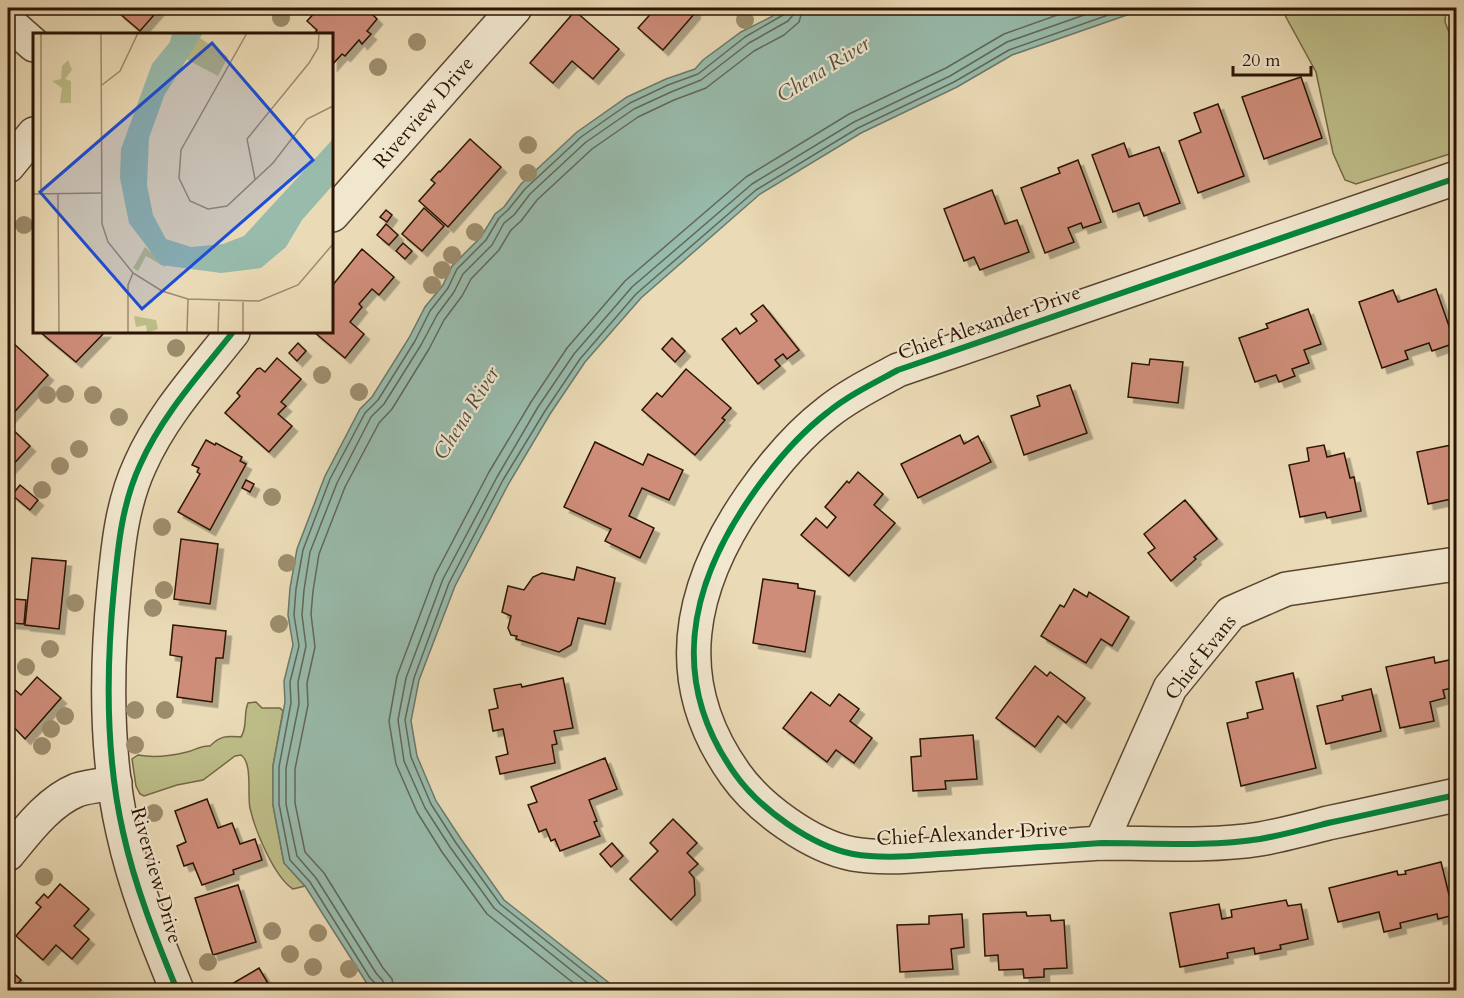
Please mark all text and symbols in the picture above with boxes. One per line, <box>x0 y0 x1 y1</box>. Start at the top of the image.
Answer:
water label: Chena River <box>771 29 876 109</box>
inset map <box>33 33 333 333</box>
scale bar <box>1233 39 1311 77</box>
text: 20 m <box>1242 48 1281 73</box>
street label: Riverview Drive <box>367 50 480 174</box>
street label: Chief Alexander Drive <box>894 279 1084 366</box>
water label: Chena River <box>426 360 507 465</box>
street label: Chief Evans <box>1158 609 1242 706</box>
street label: Riverview Drive <box>124 804 189 946</box>
street label: Chief Alexander Drive <box>876 815 1068 852</box>

